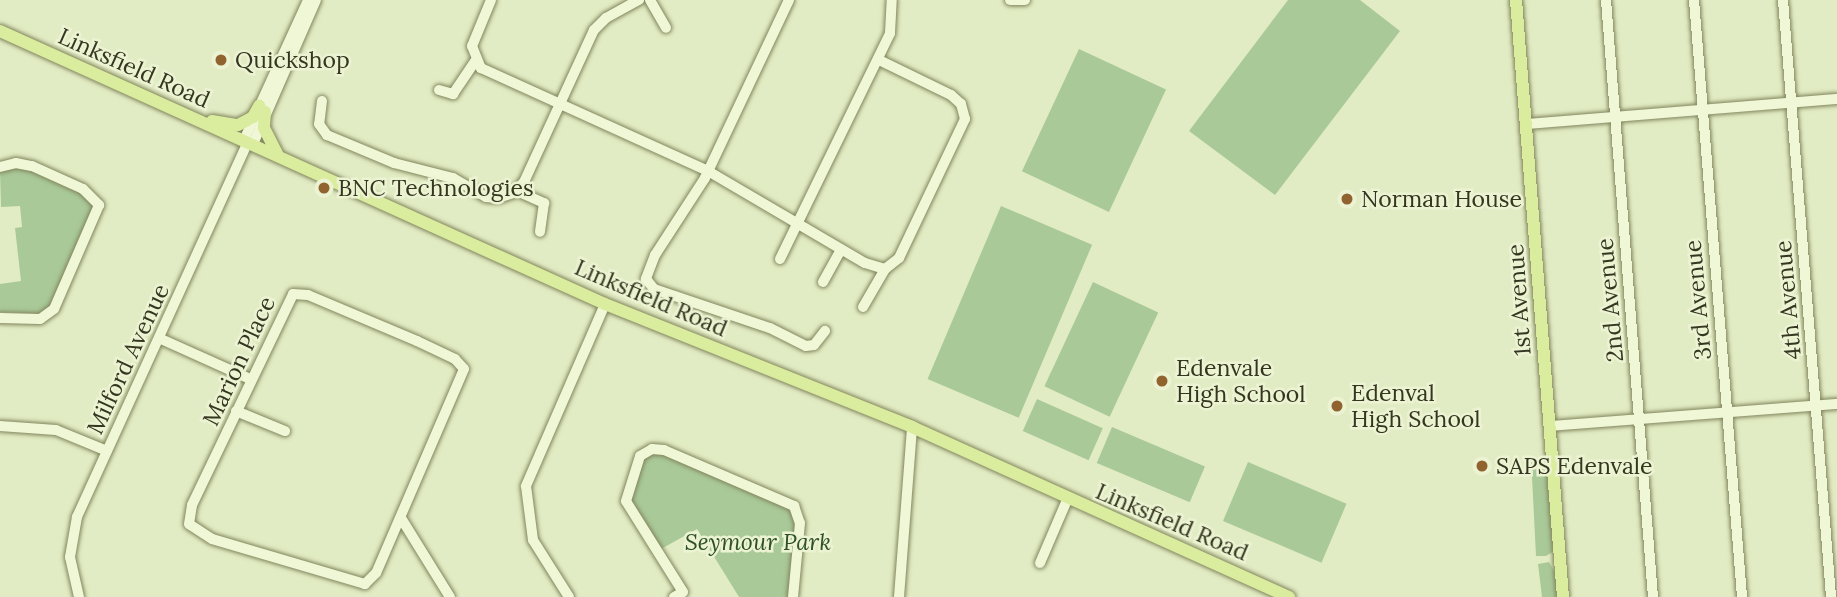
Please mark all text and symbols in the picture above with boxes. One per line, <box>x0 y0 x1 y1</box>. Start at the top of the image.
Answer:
street label: Linksfield Road <box>54 22 214 114</box>
place label: Quickshop <box>235 46 350 74</box>
marker: Quickshop <box>213 52 229 68</box>
place label: BNC Technologies <box>338 174 534 202</box>
marker: BNC Technologies <box>316 180 332 196</box>
place label: Norman House <box>1361 185 1522 213</box>
marker: Norman House <box>1339 191 1355 207</box>
street label: 2nd Avenue <box>1591 237 1629 363</box>
street label: 3rd Avenue <box>1679 239 1717 361</box>
street label: 4th Avenue <box>1769 239 1807 361</box>
street label: 1st Avenue <box>1501 243 1537 357</box>
street label: Linksfield Road <box>571 253 731 343</box>
street label: Milford Avenue <box>81 279 175 439</box>
street label: Marion Place <box>197 292 281 430</box>
place label: Edenvale High School <box>1176 354 1306 408</box>
marker: Edenvale High School <box>1154 373 1170 389</box>
place label: Edenval High School <box>1351 379 1481 433</box>
marker: Edenval High School <box>1329 398 1345 414</box>
place label: SAPS Edenvale <box>1496 452 1653 480</box>
marker: SAPS Edenvale <box>1474 458 1490 474</box>
street label: Linksfield Road <box>1092 477 1252 567</box>
park label: Seymour Park <box>685 528 831 556</box>

